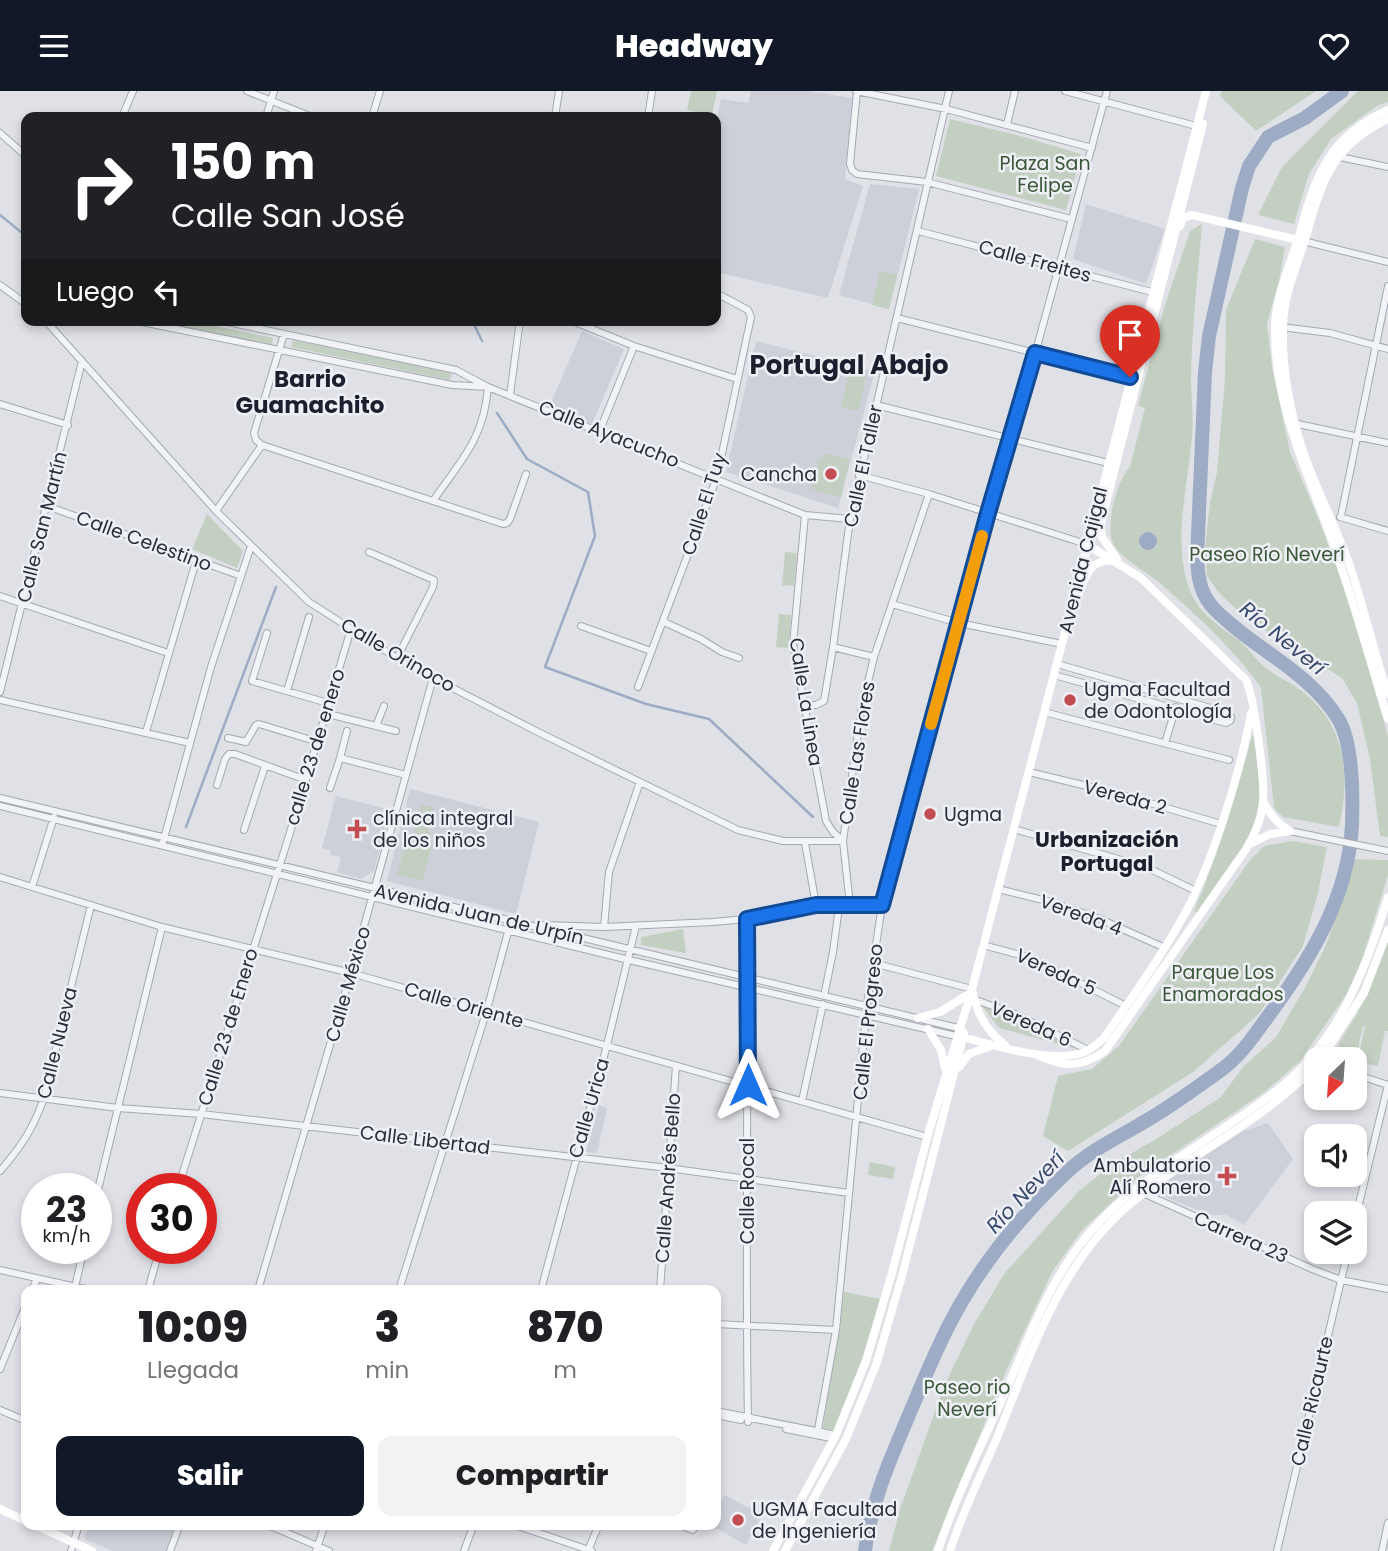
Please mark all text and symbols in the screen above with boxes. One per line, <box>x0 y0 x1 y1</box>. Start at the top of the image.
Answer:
text: Headway <box>615 23 773 68</box>
icon: menu <box>35 27 73 65</box>
icon: heart <box>1315 27 1353 65</box>
text: 150 m <box>171 128 316 196</box>
icon: right <box>56 140 147 231</box>
park label: Plaza San Felipe <box>999 150 1091 199</box>
text: Calle San José <box>171 193 405 238</box>
street label: Calle Freites <box>976 233 1094 289</box>
icon: left <box>148 273 186 311</box>
text: Luego <box>56 274 134 310</box>
pin <box>1100 305 1160 377</box>
icon: arrive <box>1111 316 1149 354</box>
district label: Portugal Abajo <box>749 347 949 383</box>
district label: Barrio Guamachito <box>236 363 384 421</box>
street label: Calle Ayacucho <box>535 393 683 475</box>
street label: Calle El Taller <box>837 402 889 530</box>
street label: Calle San Martín <box>10 449 74 605</box>
street label: Calle El Tuy <box>675 449 733 559</box>
place label: Cancha <box>741 461 817 488</box>
marker: Cancha <box>823 466 839 482</box>
street label: Avenida Cajigal <box>1052 484 1114 636</box>
street label: Calle Celestino <box>72 504 216 578</box>
park label: Paseo Río Neverí <box>1189 541 1345 568</box>
water label: Río Neverí <box>1234 594 1334 683</box>
street label: Calle Orinoco <box>336 611 460 699</box>
street label: Calle La Linea <box>783 636 829 768</box>
street label: calle 23 de enero <box>278 665 352 829</box>
place label: Ugma Facultad de Odontología <box>1084 676 1232 725</box>
street label: Calle Las Flores <box>832 679 882 827</box>
marker: Ugma Facultad de Odontología <box>1062 692 1078 708</box>
street label: Vereda 2 <box>1080 773 1170 821</box>
place label: Ugma <box>944 801 1002 828</box>
place label: clínica integral de los niños <box>373 805 513 854</box>
marker: Ugma <box>922 806 938 822</box>
marker: clínica integral de los niños <box>347 819 367 839</box>
district label: Urbanización Portugal <box>1035 825 1179 878</box>
street label: Avenida Juan de Urpín <box>371 877 587 951</box>
street label: Vereda 4 <box>1036 888 1126 942</box>
street label: Calle México <box>319 923 377 1045</box>
street label: Calle El Progreso <box>846 942 890 1102</box>
street label: Vereda 5 <box>1011 942 1101 1002</box>
street label: Calle 23 de Enero <box>191 945 265 1109</box>
park label: Parque Los Enamorados <box>1162 959 1284 1008</box>
street label: Calle Oriente <box>401 975 527 1035</box>
street label: Calle Nueva <box>30 984 84 1102</box>
street label: Vereda 6 <box>986 994 1076 1054</box>
north arrow <box>1304 1047 1367 1109</box>
map controls <box>1304 1047 1367 1264</box>
position arrow <box>711 1048 785 1122</box>
street label: Calle Urica <box>562 1055 616 1161</box>
street label: Calle Andrés Bello <box>649 1092 687 1264</box>
street label: Calle Libertad <box>358 1119 492 1161</box>
button: sound <box>1304 1124 1367 1187</box>
street label: Calle Rocal <box>734 1138 761 1244</box>
water label: Río Neverí <box>979 1143 1072 1240</box>
place label: Ambulatorio Alí Romero <box>1093 1152 1211 1201</box>
marker: Ambulatorio Alí Romero <box>1217 1166 1237 1186</box>
speed limit sign: 30 <box>126 1173 217 1264</box>
text: 23 <box>46 1185 87 1234</box>
button: layers <box>1304 1201 1367 1264</box>
street label: Carrera 23 <box>1190 1204 1292 1270</box>
text: km/h <box>43 1223 90 1248</box>
text: 10:09 <box>138 1298 248 1357</box>
text: 3 <box>374 1298 400 1357</box>
text: 870 <box>527 1298 604 1357</box>
street label: Calle Ricaurte <box>1284 1334 1340 1468</box>
text: Llegada <box>147 1354 239 1386</box>
text: min <box>365 1354 409 1386</box>
text: m <box>553 1354 577 1386</box>
park label: Paseo rio Neverí <box>924 1374 1010 1423</box>
button: Salir <box>56 1436 364 1516</box>
button: Compartir <box>378 1436 686 1516</box>
place label: UGMA Facultad de Ingeniería <box>752 1496 897 1545</box>
marker: UGMA Facultad de Ingeniería <box>730 1512 746 1528</box>

